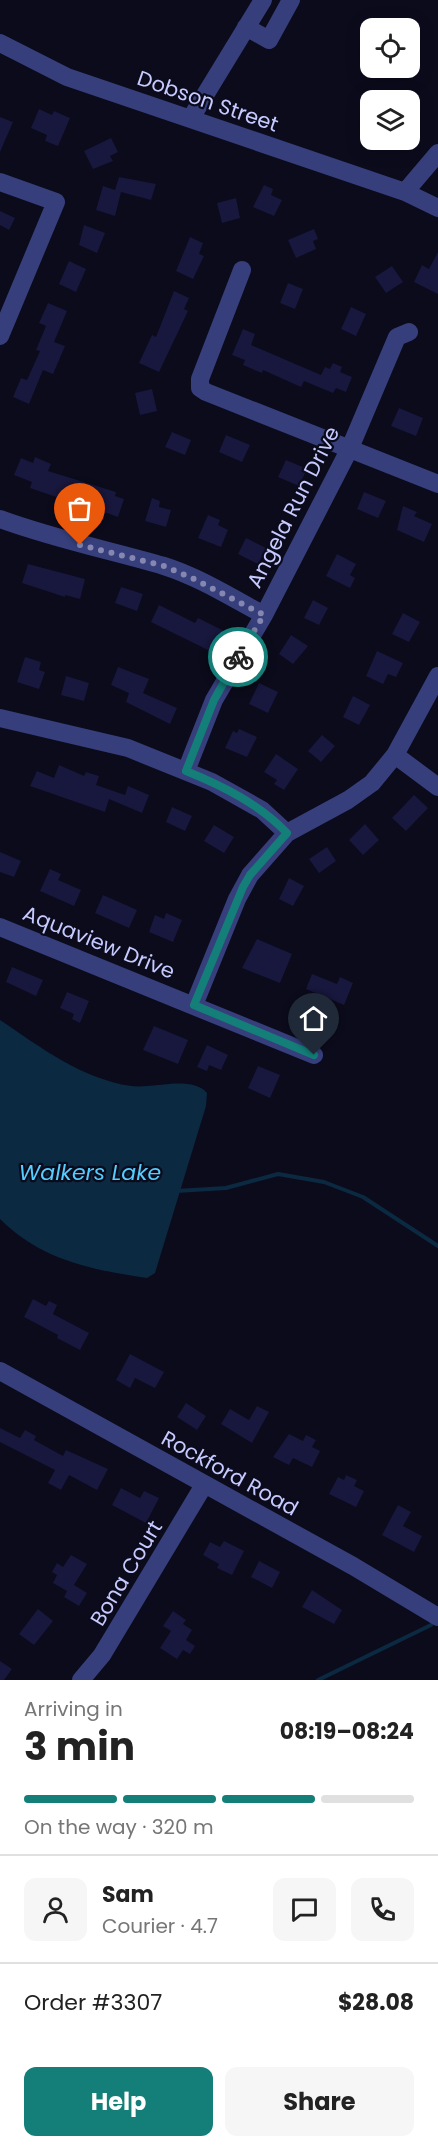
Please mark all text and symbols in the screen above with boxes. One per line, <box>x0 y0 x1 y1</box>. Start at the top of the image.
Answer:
map controls <box>360 18 420 150</box>
button: locate <box>360 18 420 78</box>
street label: Dobson Street <box>134 63 282 139</box>
button: layers <box>360 90 420 150</box>
street label: Angela Run Drive <box>240 421 346 593</box>
pin <box>54 483 105 545</box>
icon: bag <box>63 492 96 525</box>
courier <box>208 627 268 687</box>
icon: bike <box>222 641 255 674</box>
street label: Aquaview Drive <box>19 898 179 986</box>
pin <box>288 993 339 1055</box>
icon: home <box>297 1002 330 1035</box>
water label: Walkers Lake <box>19 1157 161 1188</box>
street label: Rockford Road <box>156 1423 304 1523</box>
street label: Bona Court <box>83 1515 169 1631</box>
text: Arriving in <box>24 1695 123 1723</box>
text: 08:19–08:24 <box>280 1716 414 1747</box>
text: 3 min <box>24 1719 135 1774</box>
text: On the way · 320 m <box>24 1813 214 1841</box>
button: person <box>24 1878 87 1941</box>
button: chat <box>273 1878 336 1941</box>
button: phone <box>351 1878 414 1941</box>
text: Sam <box>102 1879 154 1910</box>
text: Courier · 4.7 <box>102 1912 218 1940</box>
text: Order #3307 <box>24 1987 162 2018</box>
text: $28.08 <box>338 1987 414 2018</box>
button: Help <box>24 2067 213 2136</box>
button: Share <box>225 2067 414 2136</box>

